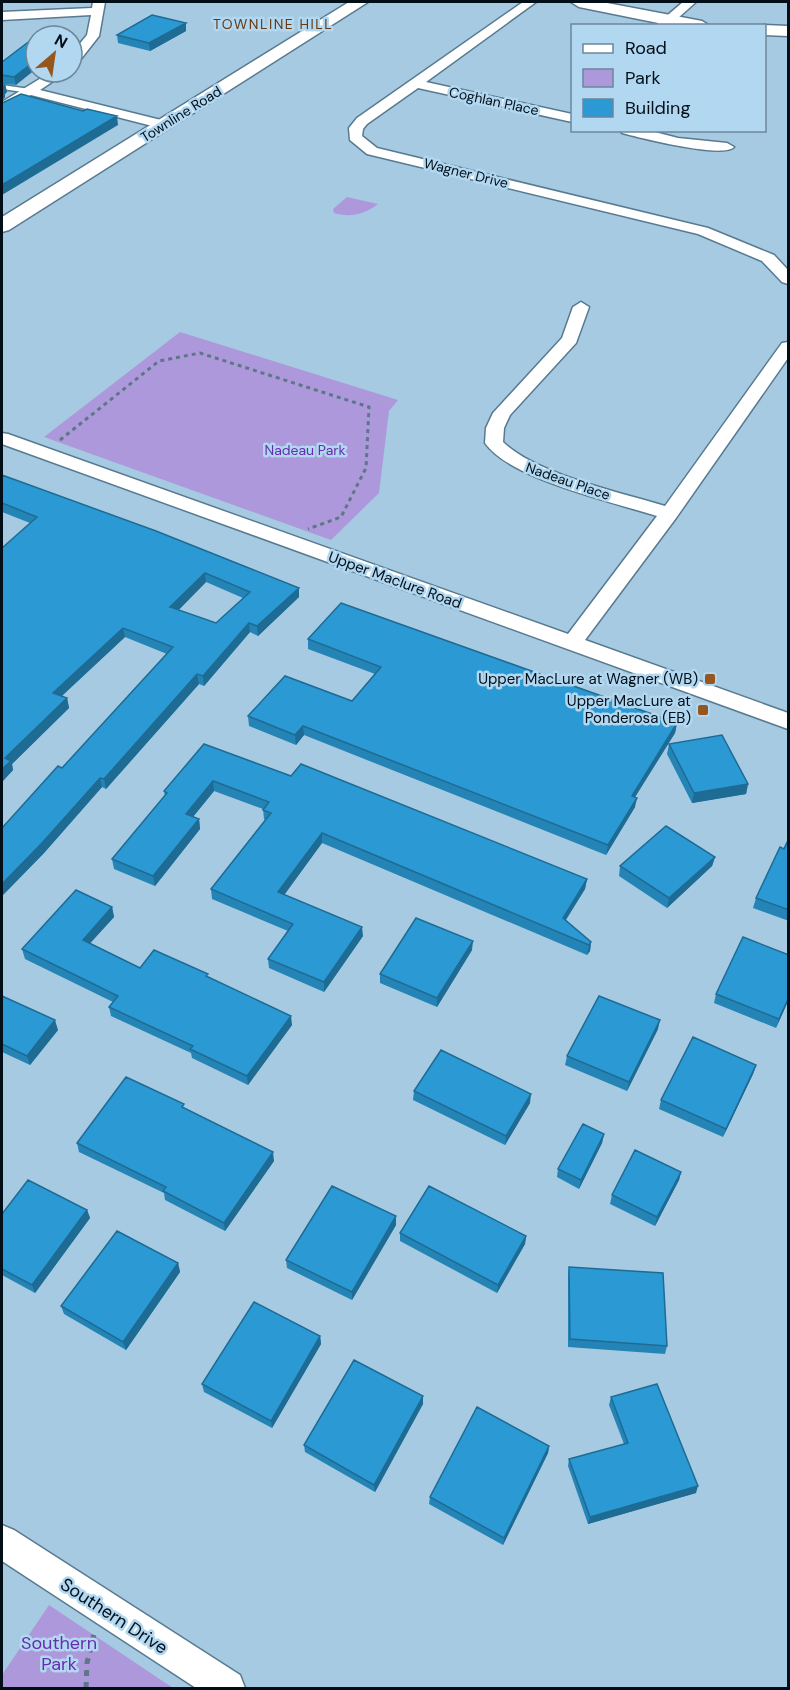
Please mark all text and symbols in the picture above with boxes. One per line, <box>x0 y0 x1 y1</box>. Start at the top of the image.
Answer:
district label: TOWNLINE HILL <box>213 15 333 33</box>
north arrow <box>24 24 84 84</box>
legend <box>571 24 766 132</box>
text: N <box>51 29 71 53</box>
text: Road <box>625 36 667 60</box>
text: Park <box>625 66 661 90</box>
street label: Townline Road <box>137 82 225 146</box>
street label: Coghlan Place <box>448 83 541 119</box>
text: Building <box>625 96 690 120</box>
street label: Wagner Drive <box>422 154 510 192</box>
park label: Nadeau Park <box>264 441 346 459</box>
street label: Nadeau Place <box>523 458 613 504</box>
street label: Upper Maclure Road <box>325 547 465 613</box>
place label: Upper MacLure at Wagner (WB) <box>478 669 698 689</box>
marker: Upper MacLure at Wagner (WB) <box>703 672 717 686</box>
place label: Upper MacLure at Ponderosa (EB) <box>567 691 691 728</box>
marker: Upper MacLure at Ponderosa (EB) <box>696 703 710 717</box>
street label: Southern Drive <box>56 1572 172 1660</box>
park label: Southern Park <box>21 1631 97 1676</box>

